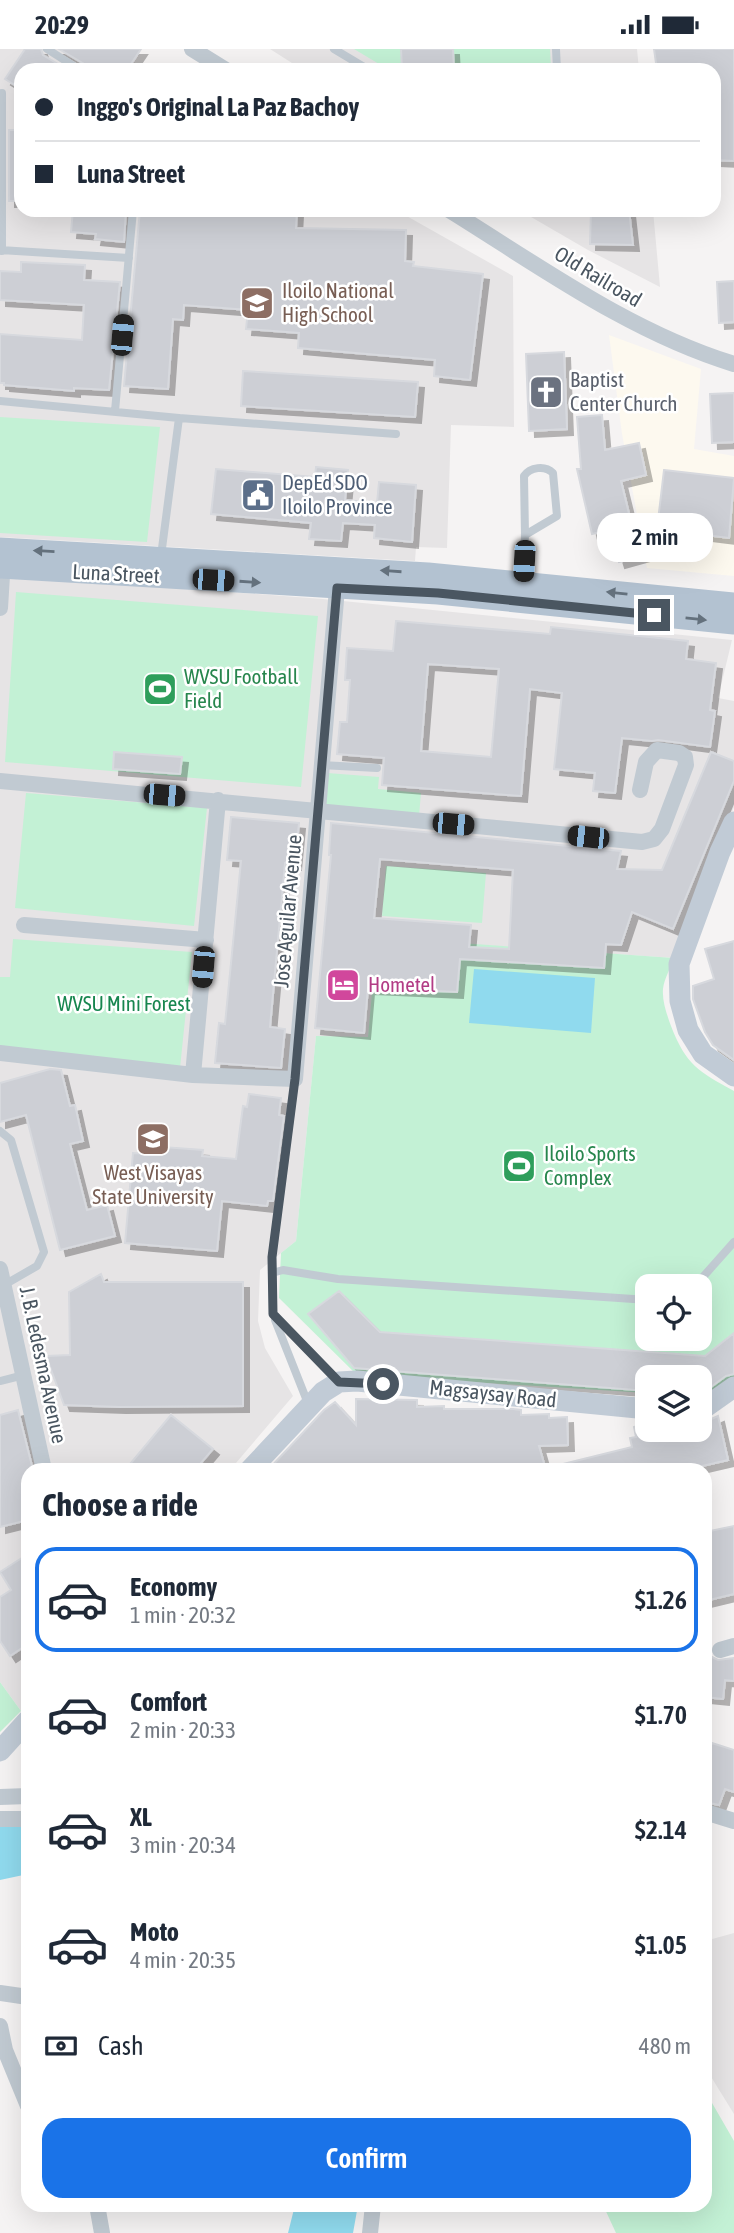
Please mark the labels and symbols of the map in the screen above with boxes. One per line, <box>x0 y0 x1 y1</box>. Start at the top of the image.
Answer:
street label: Old Railroad <box>551 241 646 311</box>
place label: Iloilo National High School <box>282 278 394 326</box>
school or university icon: Iloilo National High School <box>238 284 276 322</box>
car <box>110 313 135 357</box>
place label: Baptist Center Church <box>570 367 678 415</box>
church icon: Baptist Center Church <box>527 373 565 411</box>
place label: DepEd SDO Iloilo Province <box>282 470 393 518</box>
public building icon: DepEd SDO Iloilo Province <box>239 476 277 514</box>
callout: 2 min <box>596 513 712 563</box>
car <box>513 539 536 583</box>
one-way arrow <box>32 546 54 557</box>
street label: Luna Street <box>72 559 160 587</box>
one-way arrow <box>380 565 402 576</box>
car <box>192 568 235 592</box>
one-way arrow <box>239 577 261 588</box>
one-way arrow <box>606 587 628 598</box>
route end <box>638 599 670 631</box>
one-way arrow <box>685 614 707 625</box>
place label: WVSU Football Field <box>184 664 299 712</box>
sports icon: WVSU Football Field <box>141 670 179 708</box>
car <box>143 783 186 807</box>
car <box>432 812 475 836</box>
car <box>567 824 610 850</box>
street label: Jose Aguilar Avenue <box>268 834 306 988</box>
car <box>191 945 216 989</box>
hotel icon: Hometel <box>324 966 362 1004</box>
place label: Hometel <box>368 972 436 996</box>
park label: WVSU Mini Forest <box>57 991 191 1015</box>
school or university icon: West Visayas State University <box>134 1120 172 1158</box>
place label: Iloilo Sports Complex <box>544 1141 636 1189</box>
sports icon: Iloilo Sports Complex <box>500 1147 538 1185</box>
place label: West Visayas State University <box>92 1160 214 1208</box>
street label: J. B. Ledesma Avenue <box>16 1284 72 1445</box>
route start <box>367 1368 399 1400</box>
street label: Magsaysay Road <box>428 1374 558 1412</box>

